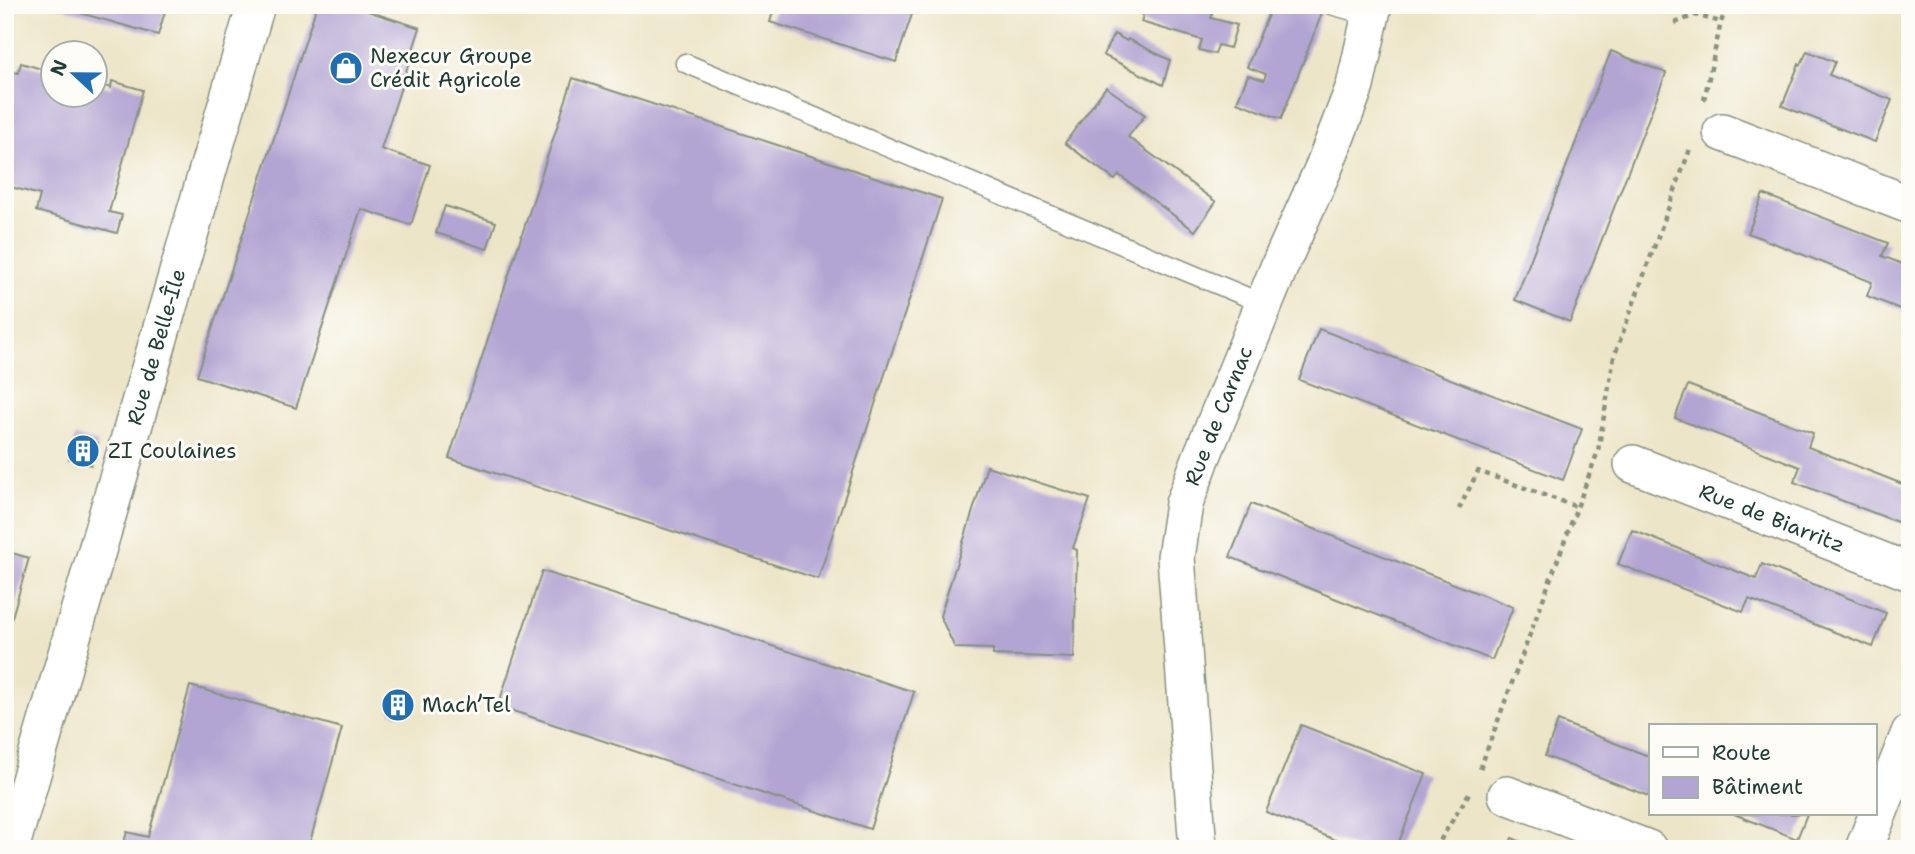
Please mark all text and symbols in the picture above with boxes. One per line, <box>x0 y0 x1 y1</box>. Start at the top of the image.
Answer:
north arrow <box>38 38 108 108</box>
place label: Nexecur Groupe Crédit Agricole <box>370 42 532 94</box>
shop icon: Nexecur Groupe Crédit Agricole <box>327 49 365 87</box>
text: N <box>44 56 73 79</box>
street label: Rue de Belle-Île <box>120 265 192 428</box>
street label: Rue de Carnac <box>1178 342 1259 490</box>
building icon: ZI Coulaines <box>64 432 102 470</box>
place label: ZI Coulaines <box>108 437 237 465</box>
street label: Rue de Biarritz <box>1695 477 1849 559</box>
building icon: Mach’Tel <box>379 686 417 724</box>
place label: Mach’Tel <box>422 691 511 719</box>
legend <box>1649 724 1876 816</box>
text: Route <box>1712 739 1771 767</box>
text: Bâtiment <box>1712 773 1803 801</box>

